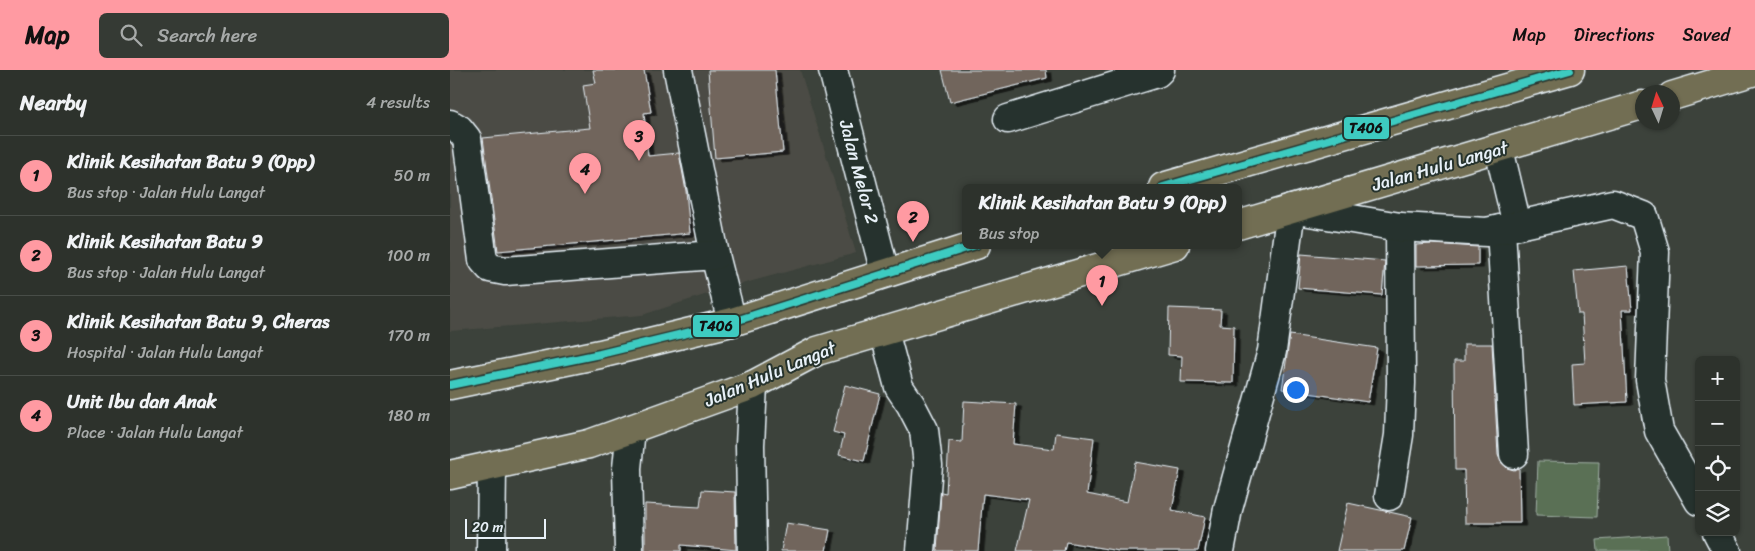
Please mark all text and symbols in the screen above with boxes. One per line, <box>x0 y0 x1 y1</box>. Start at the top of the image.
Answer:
search box <box>99 13 449 58</box>
text: Map <box>25 14 69 56</box>
text: Search here <box>157 19 257 52</box>
text: Map <box>1513 19 1546 51</box>
text: Directions <box>1574 19 1655 51</box>
text: Saved <box>1683 19 1730 51</box>
icon: search <box>117 21 145 49</box>
text: Nearby <box>20 84 86 122</box>
north arrow <box>1635 85 1680 130</box>
text: 4 results <box>366 88 430 117</box>
street label: Jalan Melor 2 <box>829 115 888 228</box>
line badge: T406 <box>1343 116 1390 140</box>
text: T406 <box>1349 116 1383 141</box>
pin: 3 <box>623 120 655 161</box>
street label: Jalan Hulu Langat <box>1367 131 1513 201</box>
text: Klinik Kesihatan Batu 9 (Opp) <box>67 145 314 178</box>
pin: 4 <box>569 153 601 194</box>
text: 1 <box>33 161 39 190</box>
text: 50 m <box>394 161 430 190</box>
text: Bus stop · Jalan Hulu Langat <box>67 178 265 207</box>
popup <box>962 184 1242 249</box>
text: Klinik Kesihatan Batu 9 (Opp) <box>979 186 1225 219</box>
pin: 2 <box>897 201 929 242</box>
text: Bus stop <box>979 219 1039 248</box>
text: Klinik Kesihatan Batu 9 <box>67 225 263 258</box>
text: 2 <box>31 241 41 270</box>
text: 100 m <box>386 241 430 270</box>
text: Bus stop · Jalan Hulu Langat <box>67 258 265 287</box>
pin: 1 <box>1086 265 1118 306</box>
text: Klinik Kesihatan Batu 9, Cheras <box>67 305 330 338</box>
line badge: T406 <box>692 314 740 338</box>
text: T406 <box>699 314 733 339</box>
text: 3 <box>32 321 40 350</box>
text: 170 m <box>387 321 430 350</box>
street label: Jalan Hulu Langat <box>698 332 842 417</box>
text: Hospital · Jalan Hulu Langat <box>67 338 263 367</box>
map controls <box>1695 356 1740 536</box>
button: + <box>1695 356 1740 401</box>
your location <box>1283 377 1309 403</box>
text: Unit Ibu dan Anak <box>67 385 217 418</box>
text: 4 <box>31 401 41 430</box>
text: 180 m <box>387 401 430 430</box>
button: − <box>1695 401 1740 446</box>
text: Place · Jalan Hulu Langat <box>67 418 243 447</box>
button: locate <box>1695 446 1740 491</box>
button: layers <box>1695 491 1740 536</box>
text: 20 m <box>472 515 503 540</box>
scale bar <box>465 516 546 539</box>

